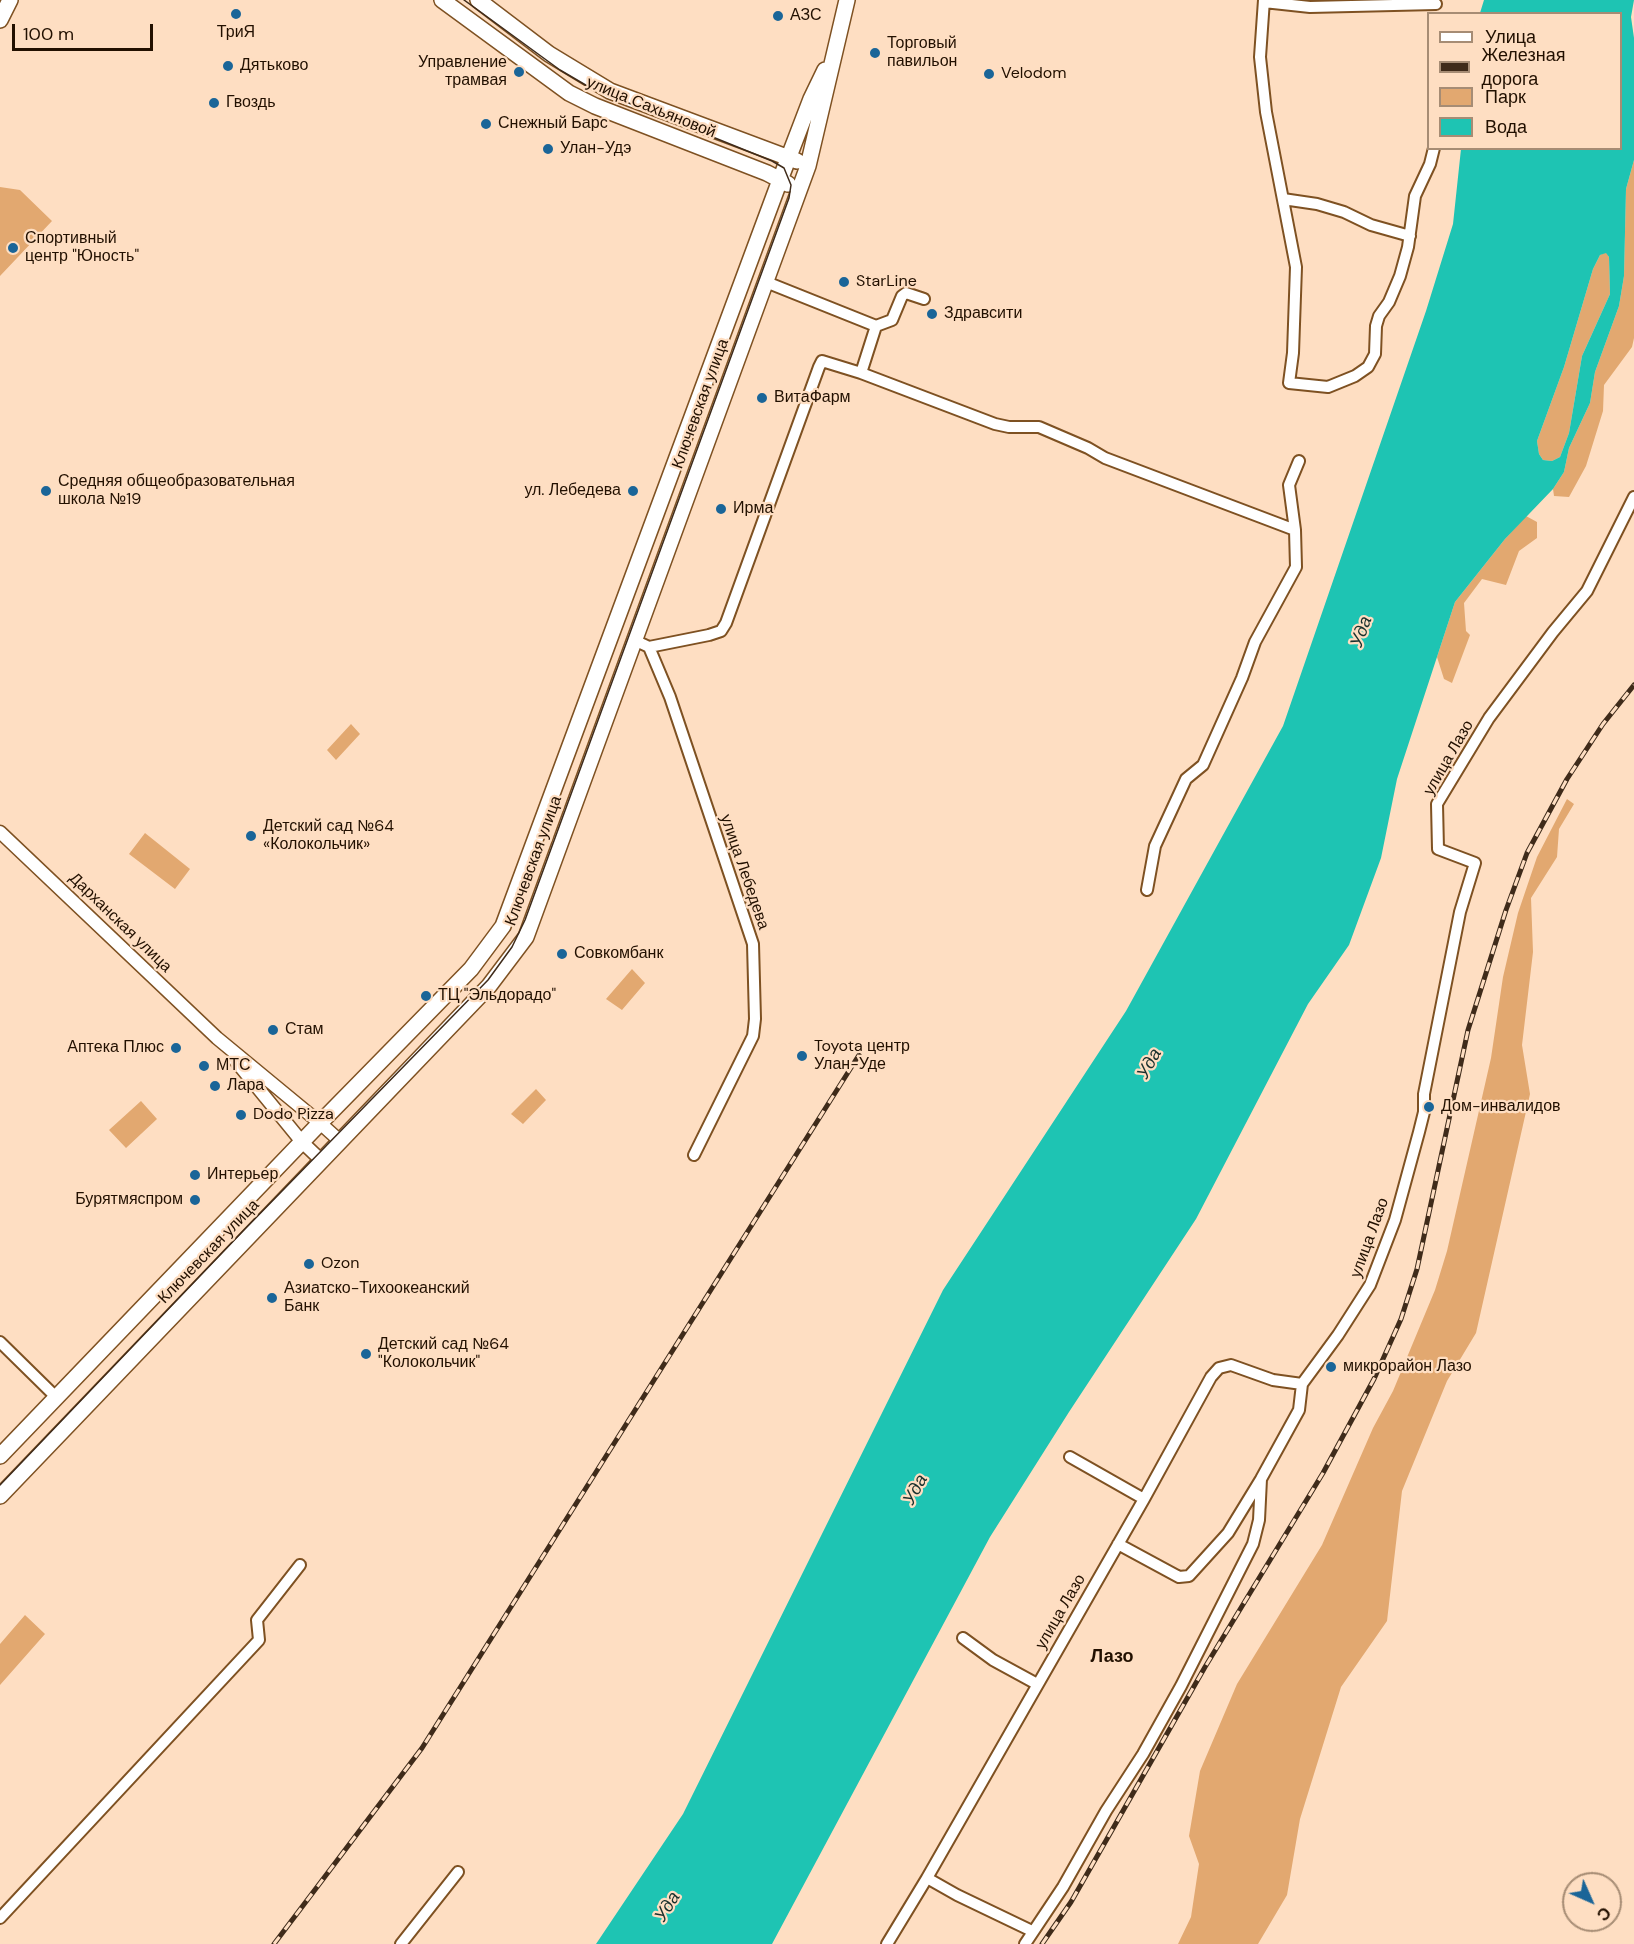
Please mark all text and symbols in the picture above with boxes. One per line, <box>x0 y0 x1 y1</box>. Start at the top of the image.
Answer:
place label: АЗС <box>790 6 822 26</box>
marker: ТриЯ <box>229 7 243 21</box>
marker: АЗС <box>771 9 785 23</box>
scale bar <box>15 12 156 50</box>
legend <box>1427 12 1622 150</box>
text: 100 m <box>23 22 74 46</box>
place label: ТриЯ <box>217 23 255 43</box>
text: Улица <box>1485 25 1536 49</box>
place label: Торговый павильон <box>887 34 957 72</box>
text: Железная дорога <box>1482 43 1565 91</box>
marker: Торговый павильон <box>868 46 882 60</box>
place label: Управление трамвая <box>418 53 507 91</box>
place label: Дятьково <box>240 56 308 76</box>
marker: Дятьково <box>221 59 235 73</box>
place label: Velodom <box>1001 64 1067 84</box>
marker: Управление трамвая <box>512 65 526 79</box>
marker: Velodom <box>982 67 996 81</box>
street label: улица Сахьяновой <box>584 73 718 143</box>
text: Парк <box>1485 85 1526 109</box>
place label: Гвоздь <box>226 93 275 113</box>
marker: Гвоздь <box>207 96 221 110</box>
place label: Снежный Барс <box>498 114 608 134</box>
text: Вода <box>1485 115 1527 139</box>
marker: Снежный Барс <box>479 117 493 131</box>
place label: Улан-Удэ <box>560 139 631 159</box>
marker: Улан-Удэ <box>541 142 555 156</box>
place label: Спортивный центр "Юность" <box>25 229 139 267</box>
marker: Спортивный центр "Юность" <box>6 241 20 255</box>
place label: StarLine <box>856 272 917 292</box>
marker: StarLine <box>837 275 851 289</box>
place label: Здравсити <box>944 304 1022 324</box>
marker: Здравсити <box>925 307 939 321</box>
street label: Ключевская улица <box>669 336 733 472</box>
place label: ВитаФарм <box>774 388 851 408</box>
marker: ВитаФарм <box>755 391 769 405</box>
place label: Средняя общеобразовательная школа №19 <box>58 472 295 510</box>
place label: ул. Лебедева <box>524 481 621 501</box>
marker: Средняя общеобразовательная школа №19 <box>39 484 53 498</box>
marker: ул. Лебедева <box>626 484 640 498</box>
place label: Ирма <box>733 499 773 519</box>
marker: Ирма <box>714 502 728 516</box>
water label: Уда <box>1347 614 1377 650</box>
street label: улица Лазо <box>1420 717 1478 799</box>
street label: Ключевская улица <box>502 793 566 929</box>
street label: улица Лебедева <box>715 812 773 932</box>
place label: Детский сад №64 «Колокольчик» <box>263 817 394 855</box>
marker: Детский сад №64 «Колокольчик» <box>244 829 258 843</box>
street label: Дарханская улица <box>65 869 175 977</box>
place label: Совкомбанк <box>574 944 663 964</box>
marker: Совкомбанк <box>555 947 569 961</box>
place label: ТЦ "Эльдорадо" <box>438 986 556 1006</box>
marker: ТЦ "Эльдорадо" <box>419 989 433 1003</box>
place label: Стам <box>285 1020 324 1040</box>
marker: Стам <box>266 1023 280 1037</box>
place label: Toyota центр Улан-Уде <box>814 1037 910 1075</box>
place label: Аптека Плюс <box>67 1038 164 1058</box>
marker: Аптека Плюс <box>169 1041 183 1055</box>
water label: Уда <box>1133 1045 1167 1083</box>
marker: Toyota центр Улан-Уде <box>795 1049 809 1063</box>
place label: МТС <box>216 1056 251 1076</box>
marker: МТС <box>197 1059 211 1073</box>
place label: Лара <box>227 1076 264 1096</box>
marker: Лара <box>208 1079 222 1093</box>
place label: Дом-инвалидов <box>1441 1097 1561 1117</box>
marker: Дом-инвалидов <box>1422 1100 1436 1114</box>
place label: Dodo Pizza <box>253 1105 334 1125</box>
marker: Dodo Pizza <box>234 1108 248 1122</box>
place label: Интерьер <box>207 1165 278 1185</box>
marker: Интерьер <box>188 1168 202 1182</box>
place label: Бурятмяспром <box>75 1190 183 1210</box>
marker: Бурятмяспром <box>188 1193 202 1207</box>
street label: улица Лазо <box>1347 1195 1393 1281</box>
street label: Ключевская улица <box>155 1196 263 1308</box>
place label: Ozon <box>321 1254 359 1274</box>
marker: Ozon <box>302 1257 316 1271</box>
place label: Азиатско-Тихоокеанский Банк <box>284 1279 470 1317</box>
marker: Азиатско-Тихоокеанский Банк <box>265 1291 279 1305</box>
place label: Детский сад №64 "Колокольчик" <box>378 1335 509 1373</box>
marker: Детский сад №64 "Колокольчик" <box>359 1347 373 1361</box>
place label: микрорайон Лазо <box>1343 1357 1472 1377</box>
marker: микрорайон Лазо <box>1324 1360 1338 1374</box>
water label: Уда <box>899 1471 933 1509</box>
street label: улица Лазо <box>1032 1571 1090 1653</box>
district label: Лазо <box>1091 1646 1133 1668</box>
north arrow <box>1562 1872 1622 1932</box>
water label: Уда <box>651 1888 685 1926</box>
text: С <box>1592 1902 1615 1925</box>

